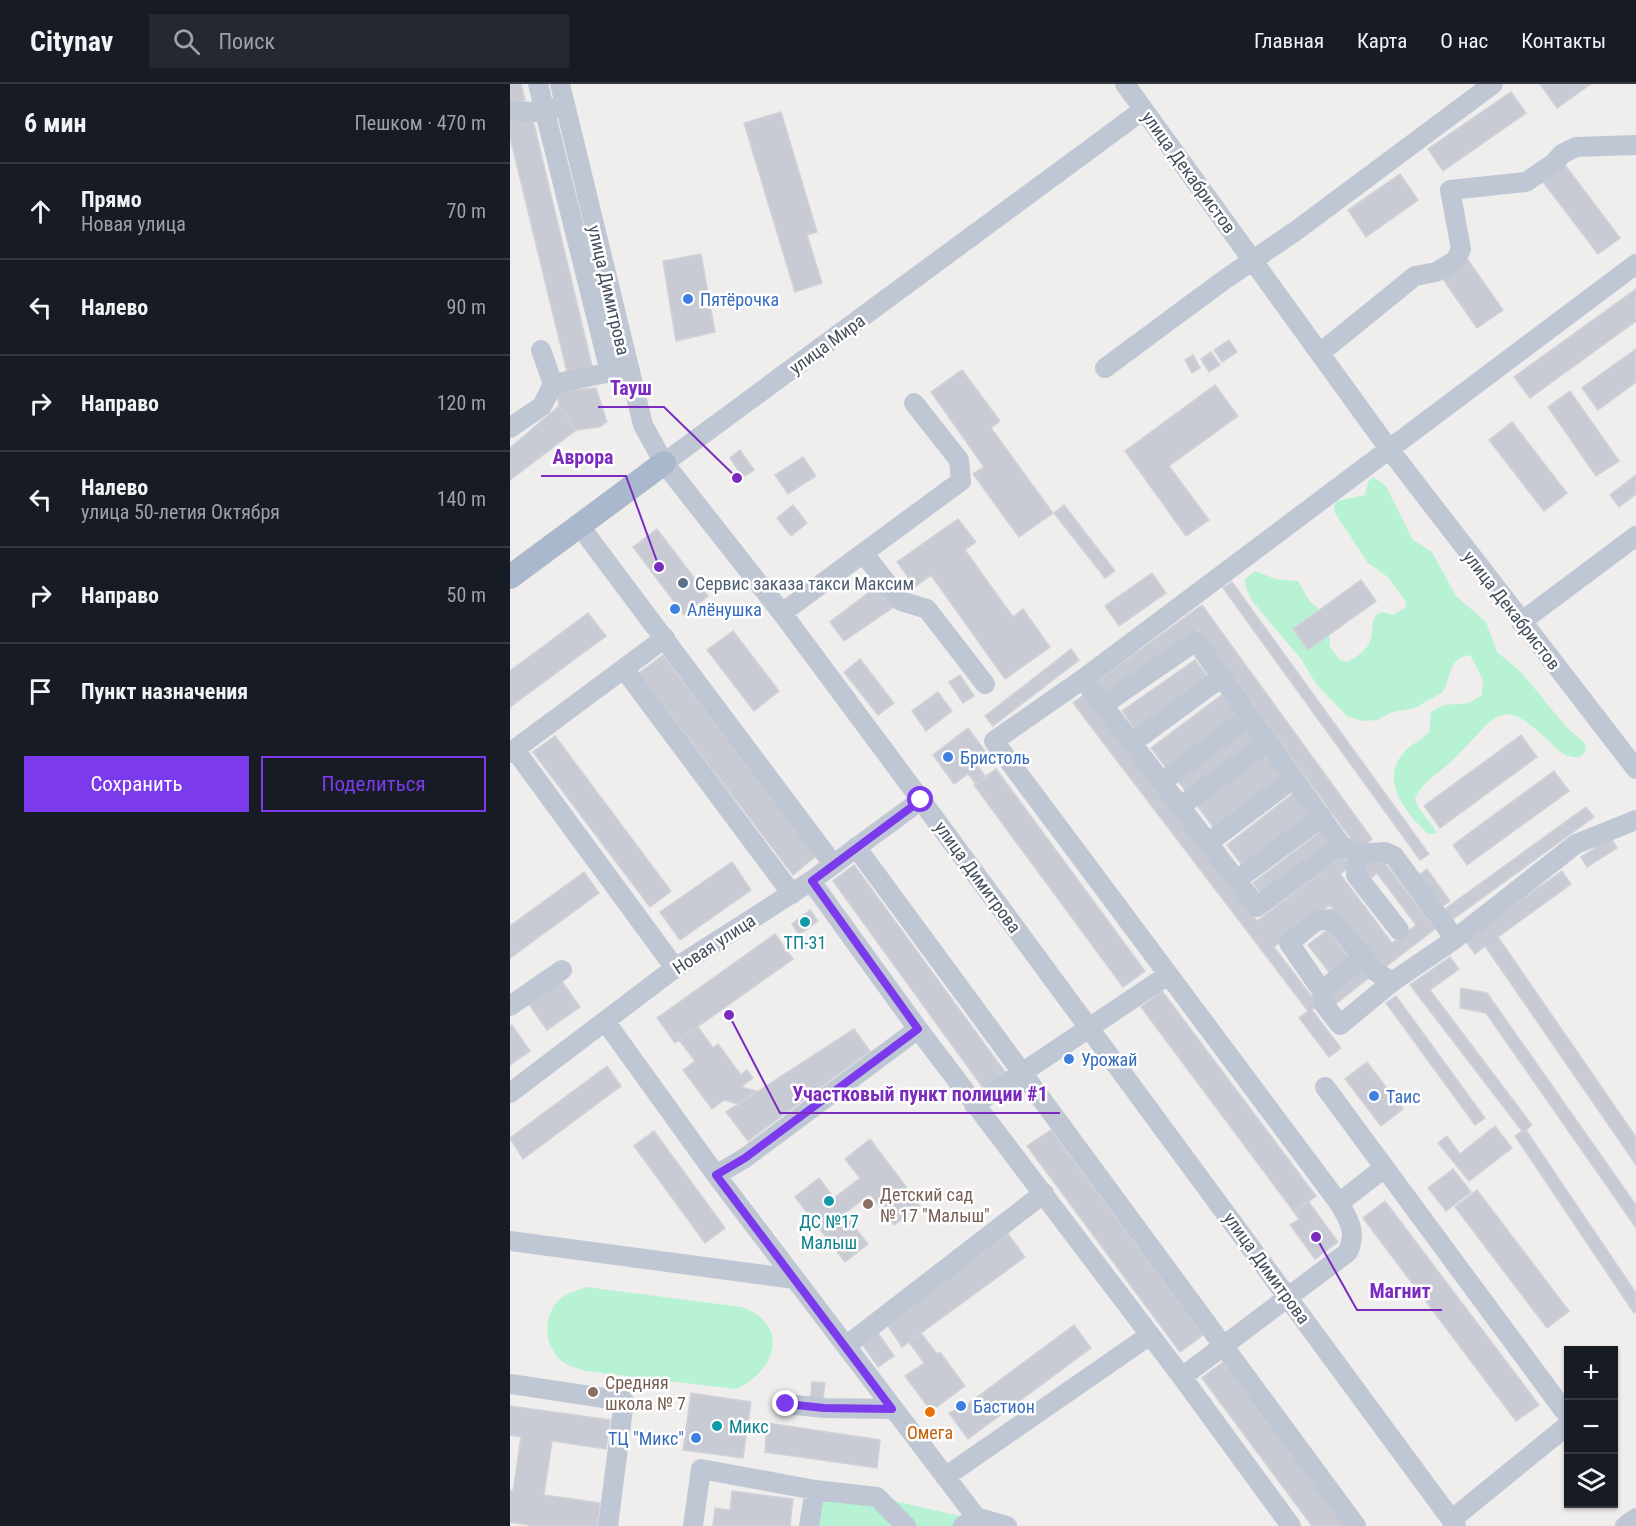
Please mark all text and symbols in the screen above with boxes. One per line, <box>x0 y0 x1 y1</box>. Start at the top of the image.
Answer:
search box <box>149 14 569 68</box>
text: Citynav <box>30 25 113 58</box>
icon: search <box>170 25 203 58</box>
text: Поиск <box>218 29 275 54</box>
text: Главная <box>1254 29 1324 53</box>
text: Карта <box>1357 29 1407 53</box>
text: О нас <box>1440 29 1488 53</box>
text: Контакты <box>1521 29 1606 53</box>
street label: улица Декабристов <box>1138 107 1240 237</box>
text: 6 мин <box>24 108 86 138</box>
text: Пешком · 470 m <box>354 111 486 135</box>
text: Прямо <box>81 187 142 212</box>
icon: ahead <box>24 195 57 228</box>
text: 70 m <box>447 199 486 223</box>
text: Новая улица <box>81 212 186 236</box>
street label: улица Димитрова <box>584 223 634 357</box>
place label: Пятёрочка <box>700 289 779 310</box>
icon: left <box>24 291 57 324</box>
marker: Пятёрочка <box>681 292 695 306</box>
text: Налево <box>81 295 148 320</box>
text: 90 m <box>447 295 486 319</box>
street label: улица Мира <box>785 310 869 378</box>
callout: Тауш <box>598 369 664 407</box>
text: Тауш <box>610 376 652 400</box>
icon: right <box>24 387 57 420</box>
text: Направо <box>81 391 159 416</box>
text: 120 m <box>437 391 486 415</box>
callout: Аврора <box>541 438 626 476</box>
text: Аврора <box>552 445 614 469</box>
text: Налево <box>81 475 148 500</box>
icon: left <box>24 483 57 516</box>
text: 140 m <box>437 487 486 511</box>
text: улица 50-летия Октября <box>81 500 280 524</box>
street label: улица Декабристов <box>1459 546 1565 674</box>
place label: Сервис заказа такси Максим <box>695 573 914 594</box>
marker: Сервис заказа такси Максим <box>676 576 690 590</box>
icon: right <box>24 579 57 612</box>
text: Направо <box>81 583 159 608</box>
text: 50 m <box>447 583 486 607</box>
place label: Алёнушка <box>687 599 762 620</box>
marker: Алёнушка <box>668 602 682 616</box>
icon: arrive <box>24 675 57 708</box>
text: Пункт назначения <box>81 679 248 704</box>
place label: Бристоль <box>960 747 1030 768</box>
marker: Бристоль <box>941 750 955 764</box>
button: Сохранить <box>24 756 249 812</box>
button: Поделиться <box>261 756 486 812</box>
route start <box>907 786 933 812</box>
street label: улица Димитрова <box>930 817 1026 937</box>
street label: Новая улица <box>669 910 759 978</box>
marker: ТП-31 <box>798 915 812 929</box>
place label: ТП-31 <box>784 932 826 953</box>
place label: Урожай <box>1081 1049 1137 1070</box>
marker: Урожай <box>1062 1052 1076 1066</box>
callout: Участковый пункт полиции #1 <box>780 1075 1060 1113</box>
text: Участковый пункт полиции #1 <box>792 1082 1048 1106</box>
place label: Таис <box>1386 1086 1420 1107</box>
marker: Таис <box>1367 1089 1381 1103</box>
place label: Детский сад № 17 "Малыш" <box>880 1184 990 1226</box>
marker: ДС №17 Малыш <box>822 1194 836 1208</box>
marker: Детский сад № 17 "Малыш" <box>861 1197 875 1211</box>
street label: улица Димитрова <box>1219 1208 1315 1328</box>
place label: ДС №17 Малыш <box>799 1211 859 1253</box>
callout: Магнит <box>1357 1272 1442 1310</box>
text: Магнит <box>1369 1279 1431 1303</box>
map controls <box>1564 1346 1618 1508</box>
button: + <box>1564 1346 1618 1400</box>
place label: Средняя школа № 7 <box>605 1372 686 1414</box>
marker: Средняя школа № 7 <box>586 1385 600 1399</box>
route end <box>772 1390 798 1416</box>
place label: Бастион <box>973 1396 1035 1417</box>
marker: Бастион <box>954 1399 968 1413</box>
button: − <box>1564 1400 1618 1454</box>
marker: Омега <box>923 1405 937 1419</box>
place label: Микс <box>729 1416 769 1437</box>
marker: Микс <box>710 1419 724 1433</box>
place label: Омега <box>907 1422 953 1443</box>
place label: ТЦ "Микс" <box>608 1428 684 1449</box>
marker: ТЦ "Микс" <box>689 1431 703 1445</box>
button: layers <box>1564 1454 1618 1508</box>

